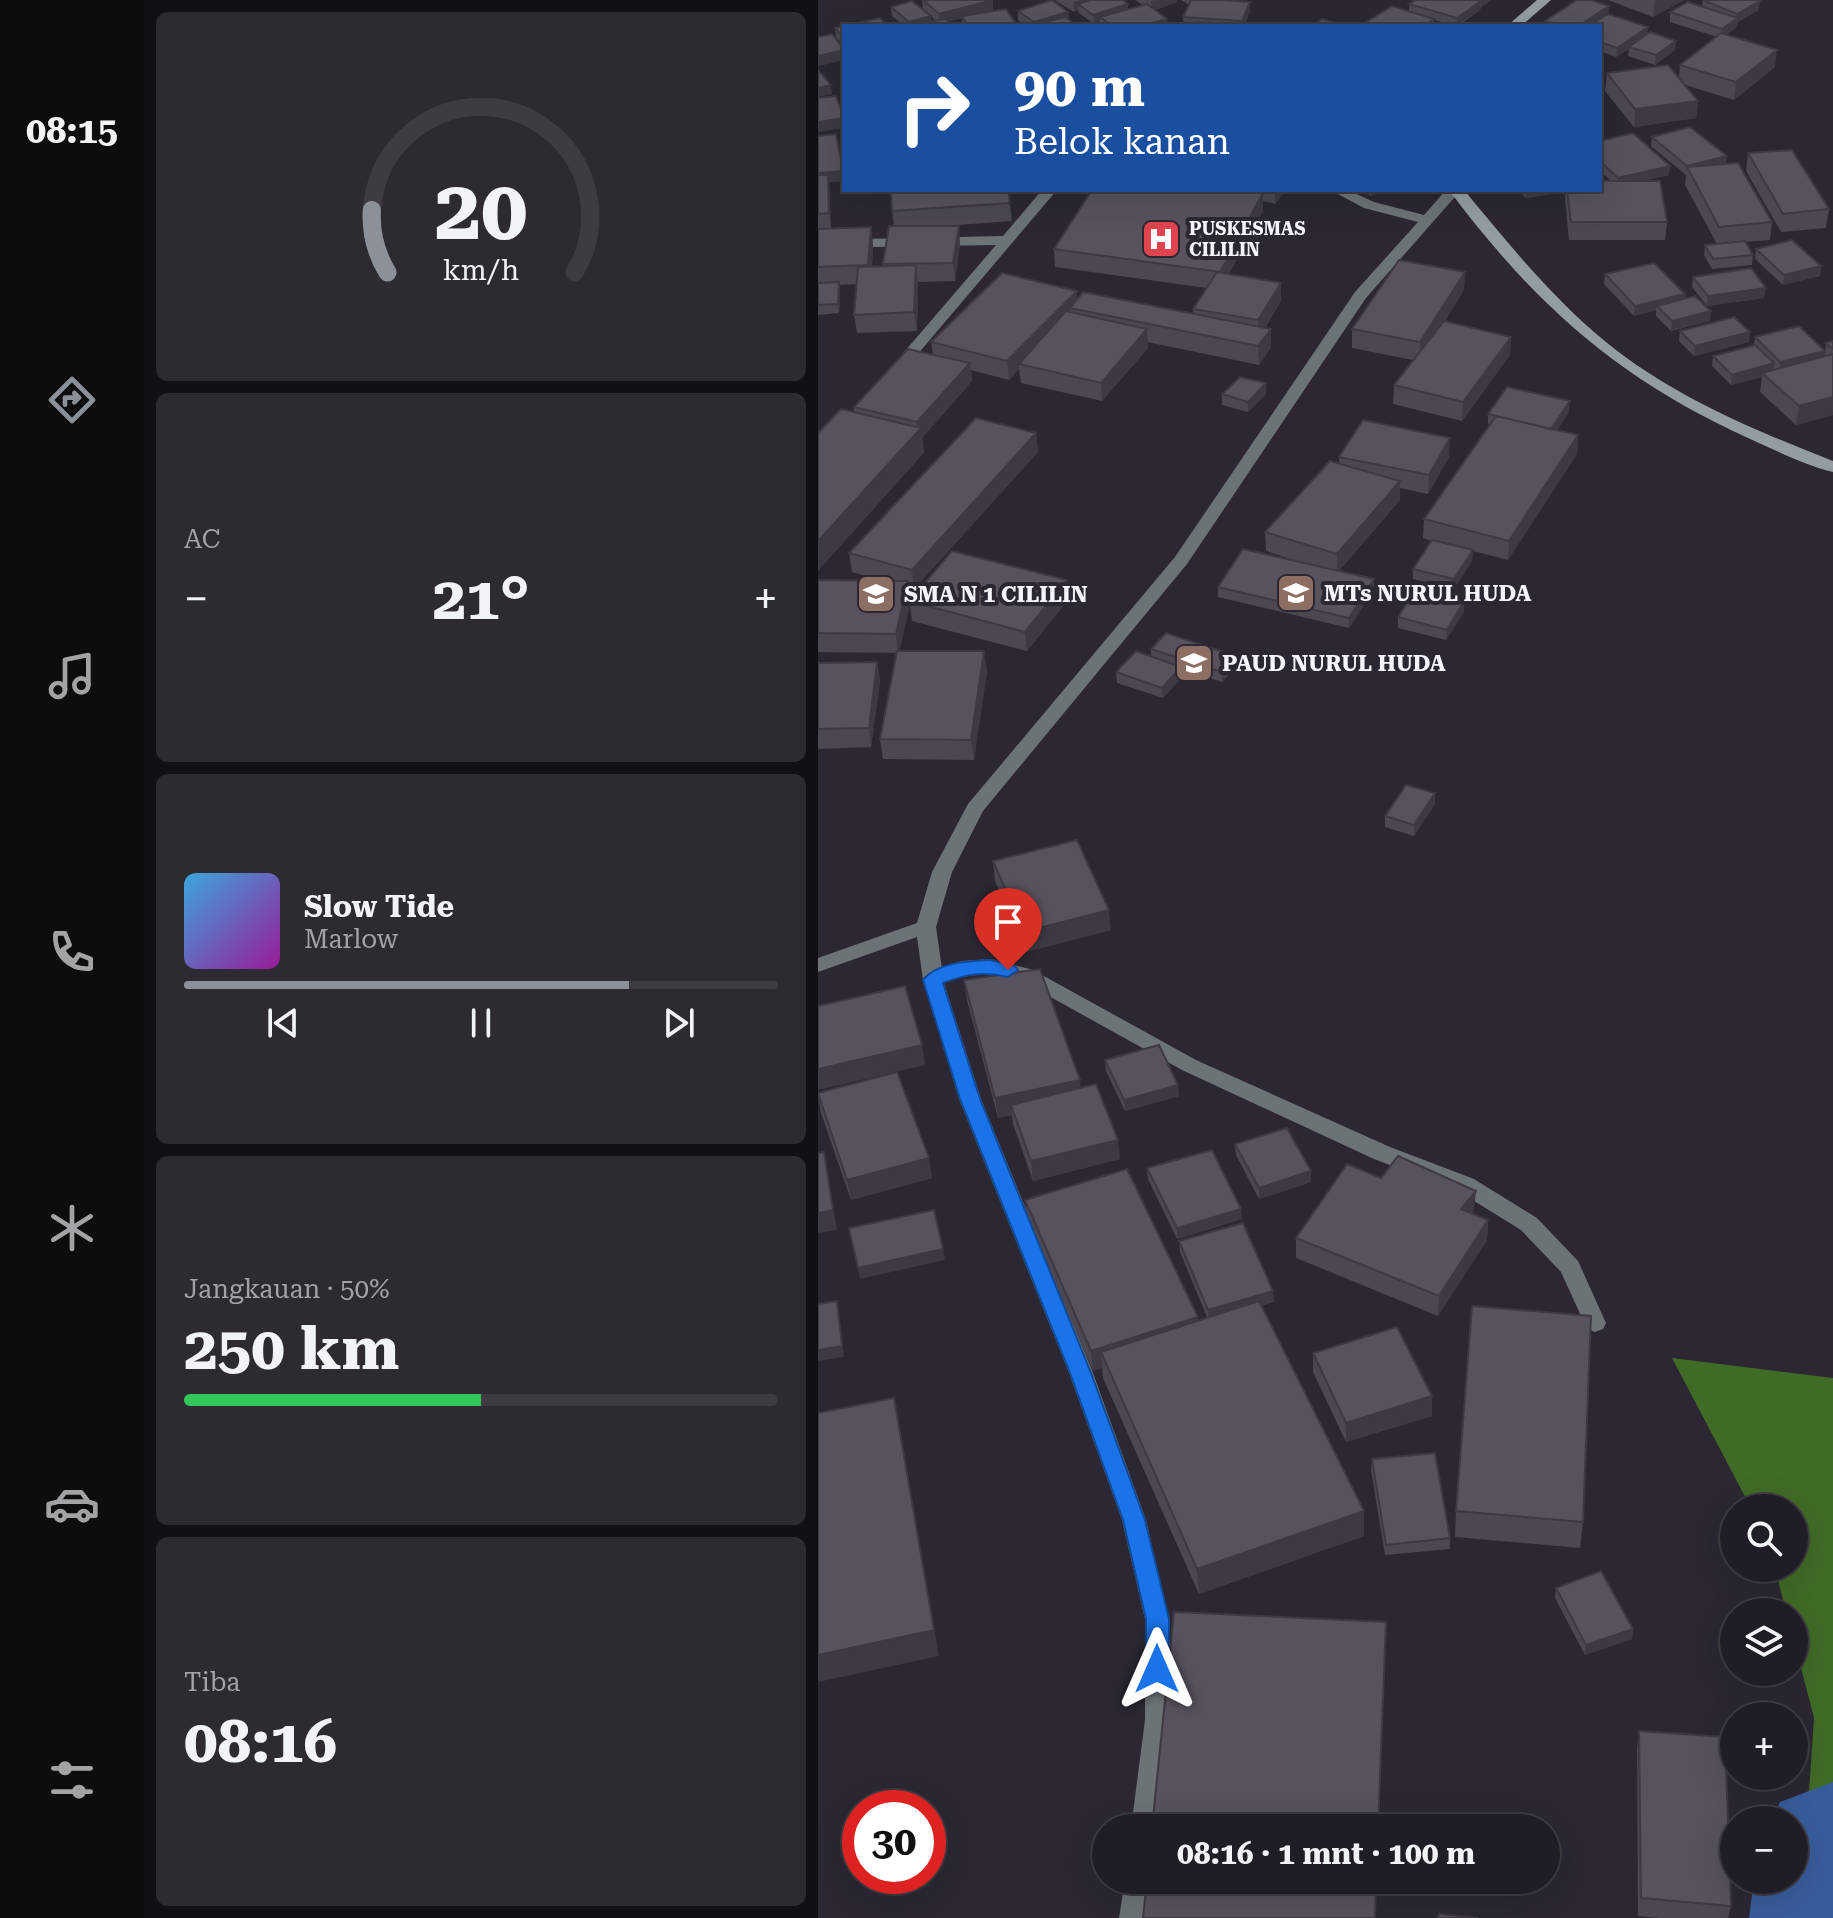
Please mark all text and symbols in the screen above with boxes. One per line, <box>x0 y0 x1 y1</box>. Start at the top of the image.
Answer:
text: 90 m <box>1014 54 1145 120</box>
icon: right <box>882 56 986 160</box>
text: 08:15 <box>26 110 118 152</box>
text: Belok kanan <box>1014 121 1230 163</box>
text: 20 <box>434 161 528 258</box>
hospital icon: PUSKESMAS CILILIN <box>1140 218 1182 260</box>
place label: PUSKESMAS CILILIN <box>1189 218 1306 260</box>
text: km/h <box>443 253 519 287</box>
icon: directions <box>44 372 100 428</box>
text: AC <box>184 524 220 554</box>
text: 21° <box>432 563 530 634</box>
school or university icon: MTs NURUL HUDA <box>1275 572 1317 614</box>
text: − <box>184 573 209 625</box>
text: + <box>753 573 778 625</box>
school or university icon: SMA N 1 CILILIN <box>855 573 897 615</box>
place label: MTs NURUL HUDA <box>1324 581 1532 606</box>
place label: SMA N 1 CILILIN <box>904 582 1088 607</box>
school or university icon: PAUD NURUL HUDA <box>1173 642 1215 684</box>
icon: music <box>44 648 100 704</box>
place label: PAUD NURUL HUDA <box>1222 651 1446 676</box>
pin <box>974 888 1042 970</box>
text: Slow Tide <box>304 889 454 924</box>
icon: arrive <box>986 900 1030 944</box>
icon: phone <box>44 924 100 980</box>
text: Marlow <box>304 924 398 954</box>
icon: previous <box>261 1001 305 1045</box>
icon: pause <box>459 1001 503 1045</box>
icon: next <box>657 1001 701 1045</box>
icon: climate <box>44 1200 100 1256</box>
text: Jangkauan · 50% <box>184 1274 389 1304</box>
text: 250 km <box>184 1313 399 1384</box>
icon: car <box>44 1476 100 1532</box>
map controls <box>1720 1494 1808 1894</box>
button: search <box>1720 1494 1808 1582</box>
button: layers <box>1720 1598 1808 1686</box>
position arrow <box>1115 1627 1199 1711</box>
text: Tiba <box>184 1667 240 1697</box>
button: + <box>1720 1702 1808 1790</box>
text: 08:16 <box>184 1706 337 1777</box>
icon: filters <box>44 1752 100 1808</box>
speed limit sign: 30 <box>842 1790 946 1894</box>
button: − <box>1720 1806 1808 1894</box>
text: 08:16 · 1 mnt · 100 m <box>1177 1836 1475 1871</box>

